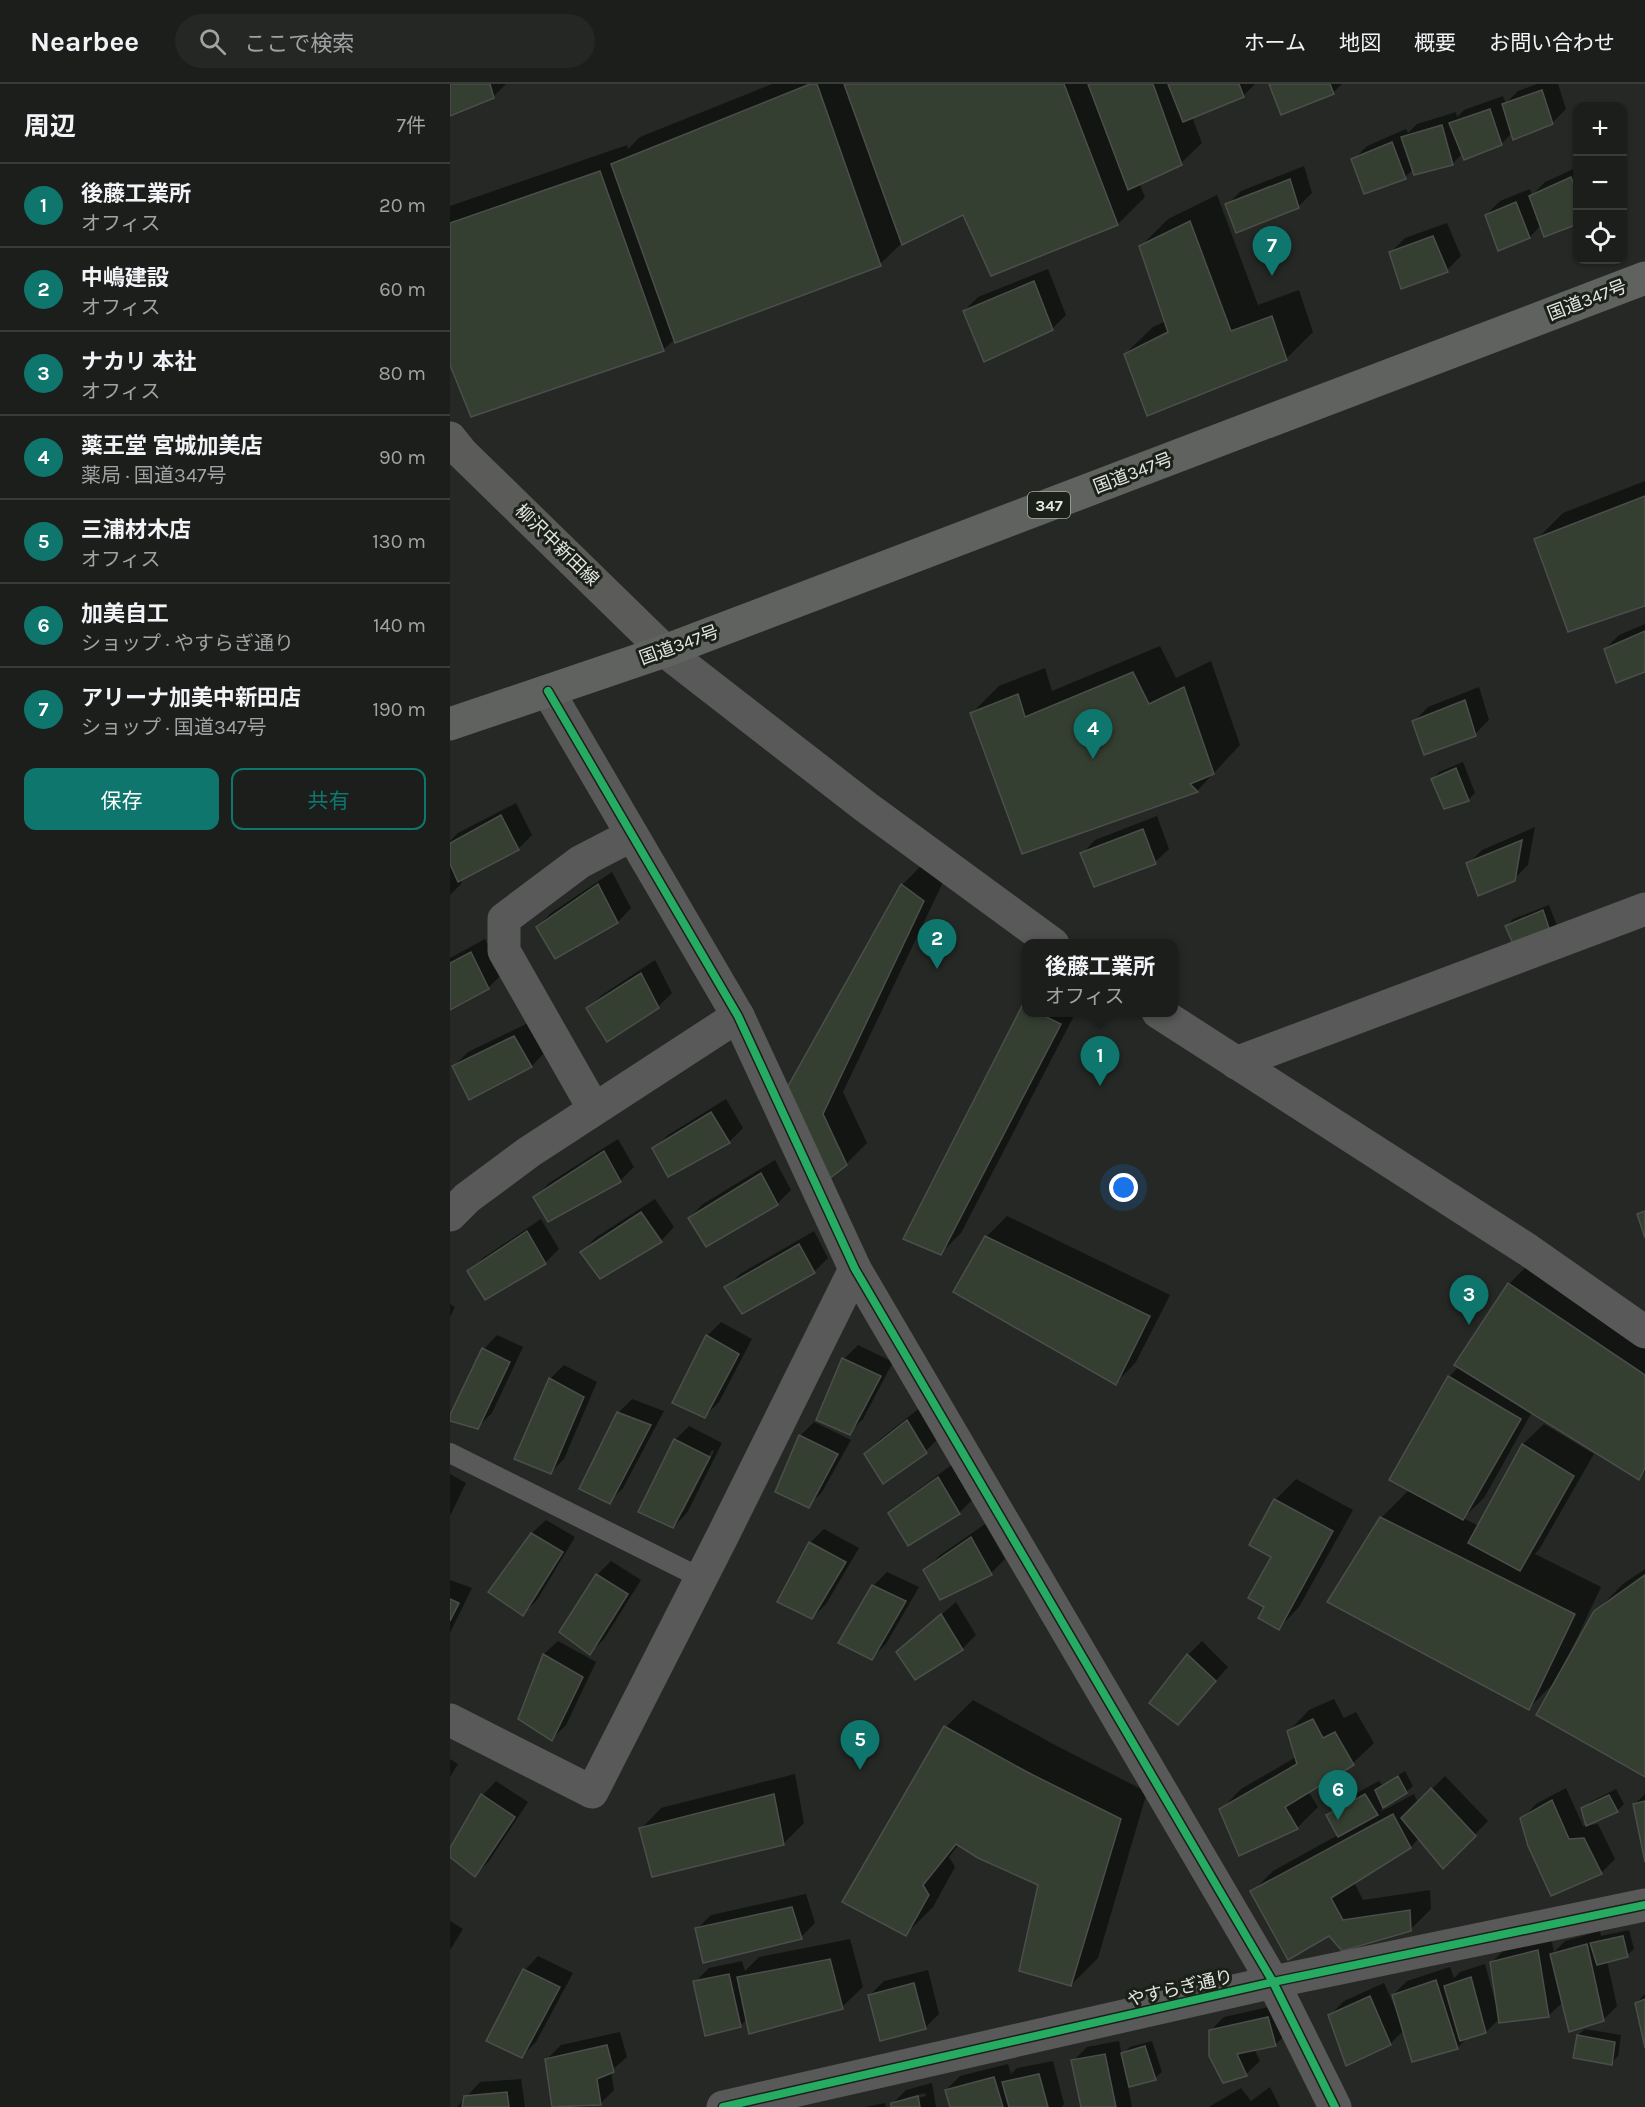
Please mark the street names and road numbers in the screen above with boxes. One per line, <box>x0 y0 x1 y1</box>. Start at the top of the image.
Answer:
street label: 国道347号 <box>1544 275 1630 325</box>
street label: 国道347号 <box>1090 448 1176 498</box>
road number: 347 <box>1028 492 1070 518</box>
street label: 柳沢中新田線 <box>511 500 603 590</box>
street label: 国道347号 <box>636 620 722 670</box>
street label: やすらぎ通り <box>1125 1965 1235 2011</box>

